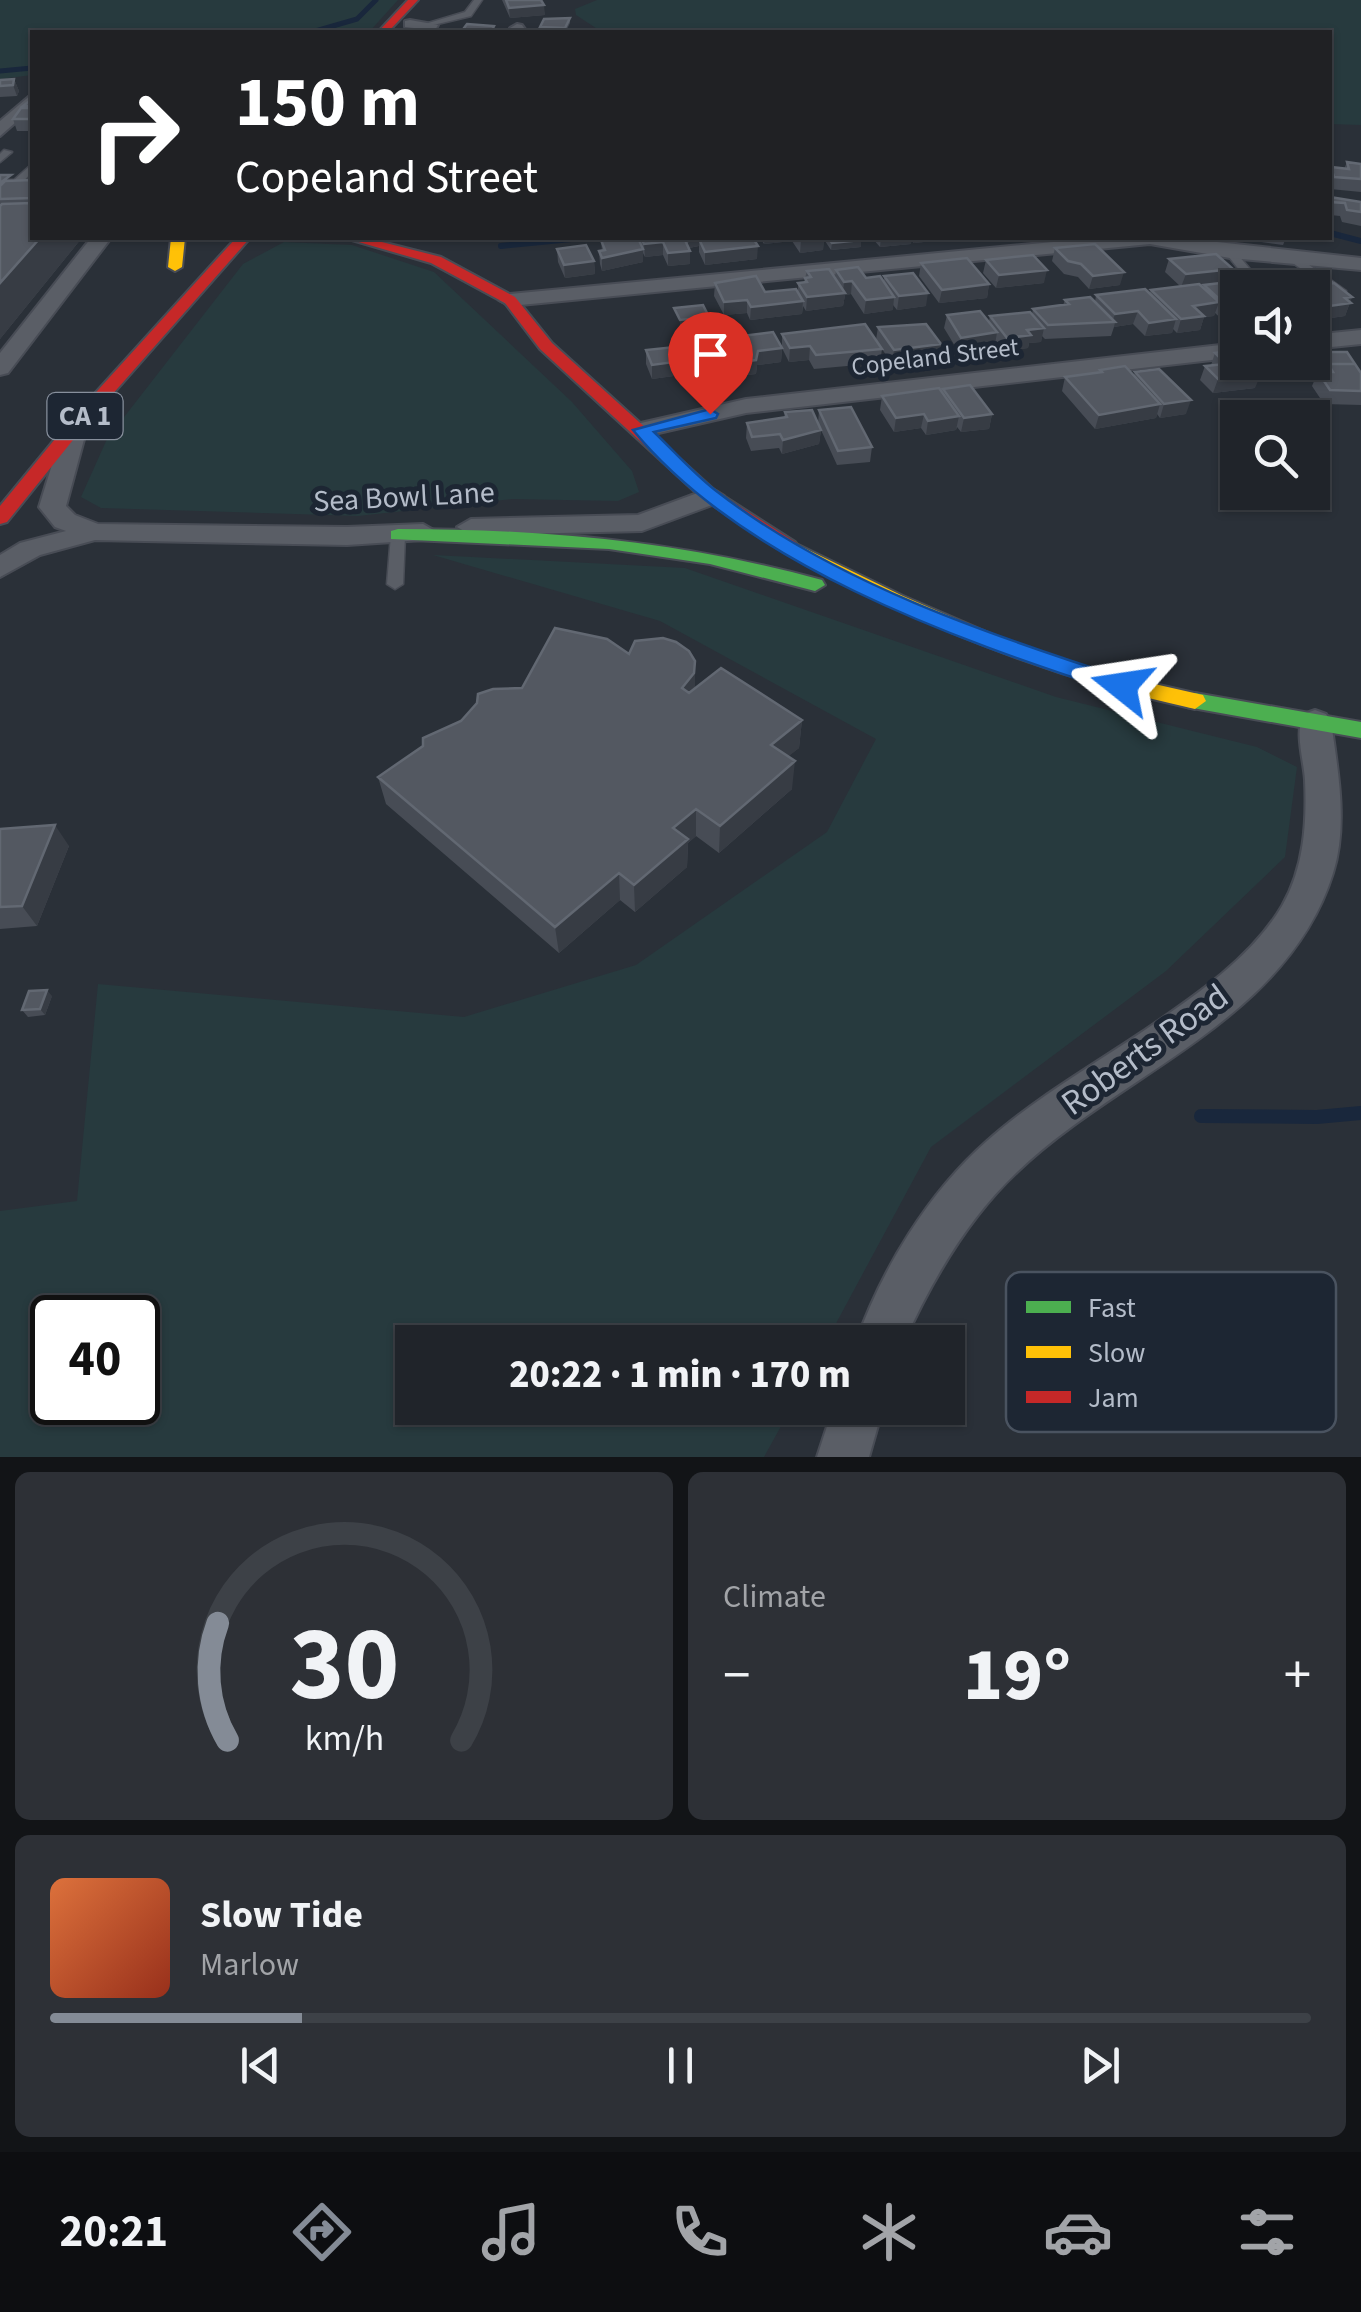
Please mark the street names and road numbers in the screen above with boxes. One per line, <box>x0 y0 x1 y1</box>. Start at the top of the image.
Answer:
street label: Copeland Street <box>849 329 1021 385</box>
road number: CA 1 <box>48 393 122 439</box>
street label: Sea Bowl Lane <box>312 471 496 523</box>
street label: Roberts Road <box>1051 972 1239 1128</box>

